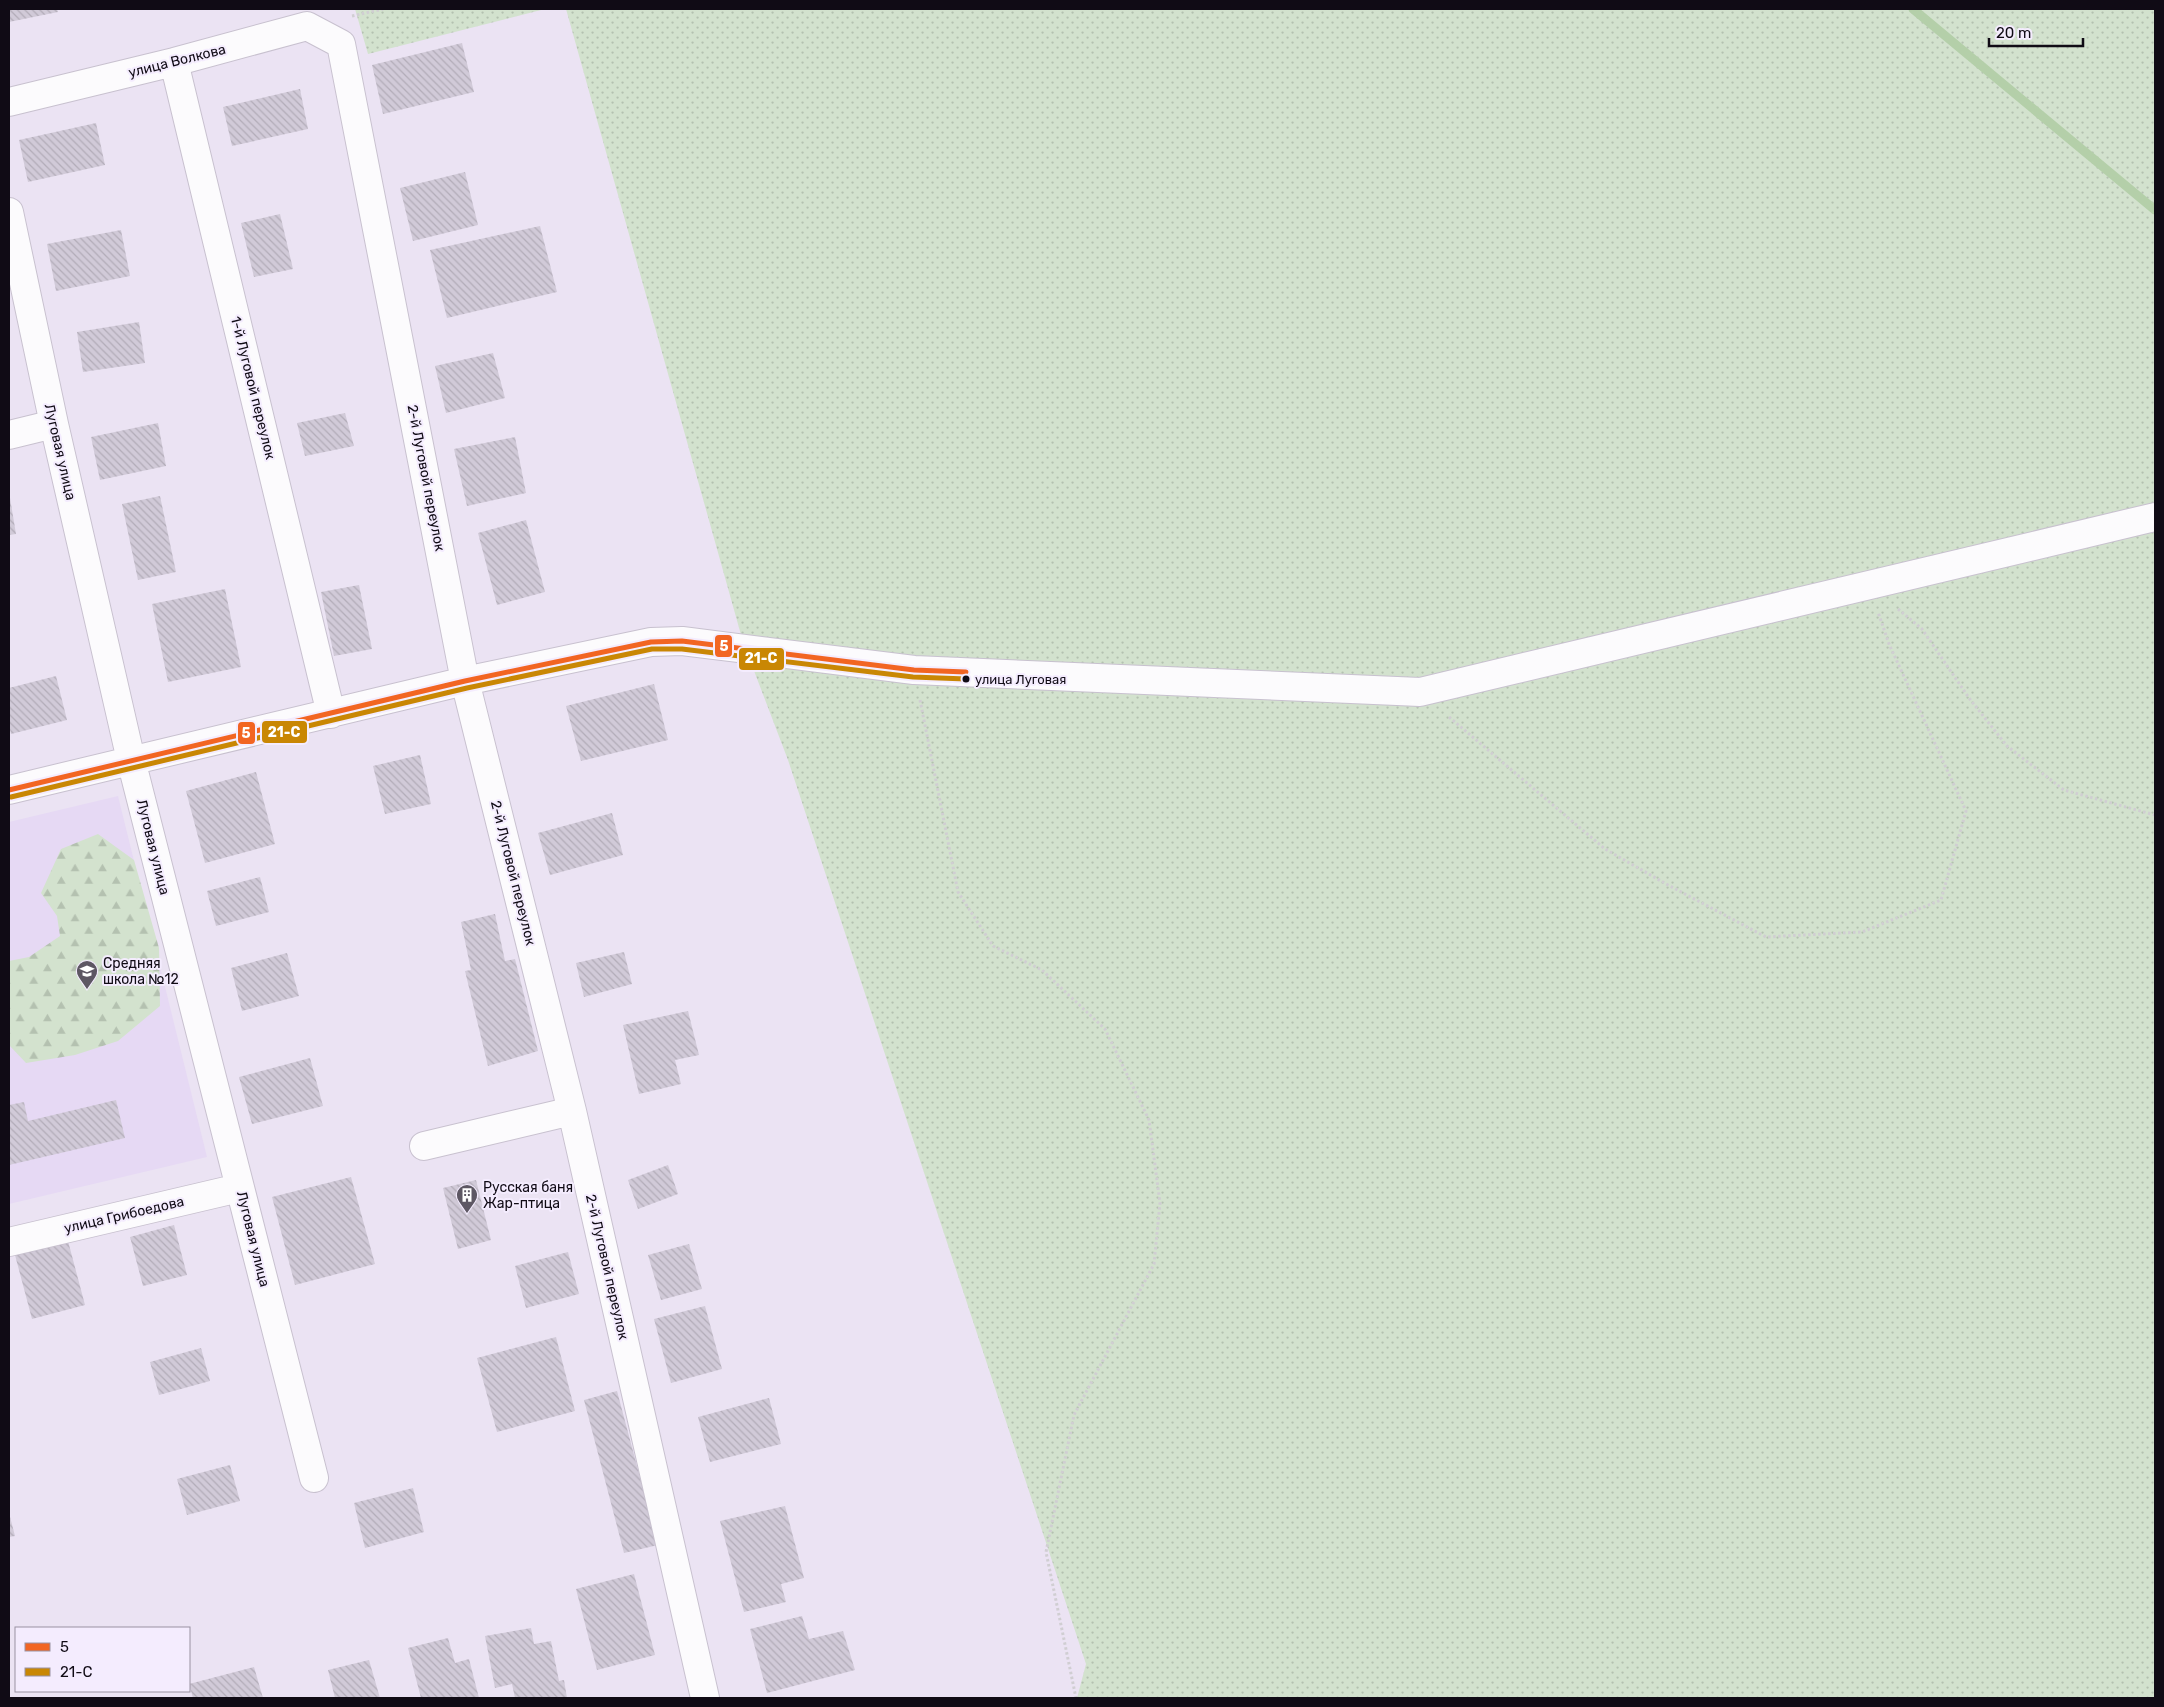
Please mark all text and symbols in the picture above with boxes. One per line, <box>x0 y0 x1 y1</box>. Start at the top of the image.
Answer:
scale bar <box>1989 15 2083 47</box>
text: 20 m <box>1996 24 2031 42</box>
street label: улица Волкова <box>126 41 228 81</box>
street label: 1-й Луговой переулок <box>227 315 279 462</box>
street label: Луговая улица <box>41 402 79 502</box>
street label: 2-й Луговой переулок <box>403 403 449 553</box>
line badge: 5 <box>714 634 733 658</box>
text: 5 <box>719 638 729 655</box>
line badge: 21-С <box>738 647 785 671</box>
text: 21-С <box>745 650 777 667</box>
place label: улица Луговая <box>975 672 1066 687</box>
marker: улица Луговая <box>961 674 971 684</box>
line badge: 21-С <box>261 720 308 744</box>
line badge: 5 <box>237 721 256 745</box>
text: 21-С <box>268 724 300 741</box>
text: 5 <box>241 725 251 742</box>
street label: Луговая улица <box>133 797 173 897</box>
street label: 2-й Луговой переулок <box>487 799 539 948</box>
place label: Средняя школа №12 <box>103 955 179 988</box>
school or university icon: Средняя школа №12 <box>75 959 99 990</box>
place label: Русская баня Жар-птица <box>483 1179 573 1212</box>
building icon: Русская баня Жар-птица <box>455 1183 479 1214</box>
street label: Луговая улица <box>233 1189 273 1289</box>
street label: улица Грибоедова <box>62 1193 186 1237</box>
street label: 2-й Луговой переулок <box>582 1193 632 1342</box>
legend <box>15 1627 190 1692</box>
text: 5 <box>60 1638 69 1656</box>
text: 21-С <box>60 1663 92 1681</box>

